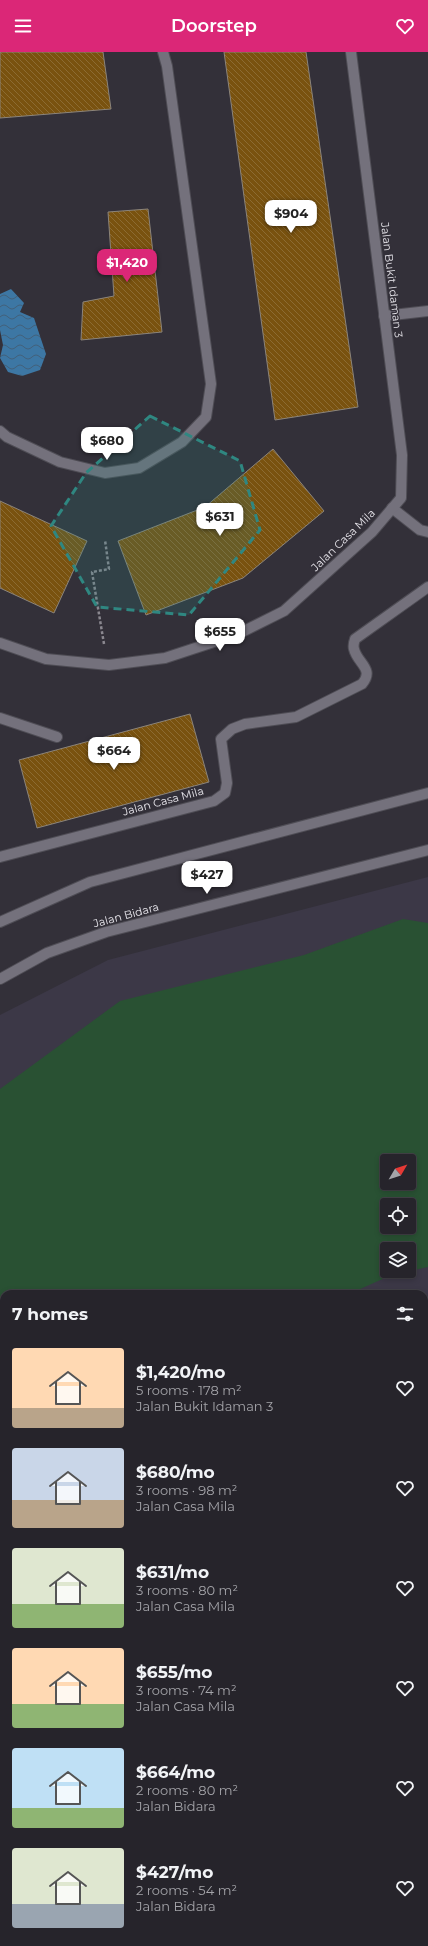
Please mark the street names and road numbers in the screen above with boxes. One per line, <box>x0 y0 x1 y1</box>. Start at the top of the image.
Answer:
street label: Jalan Bukit Idaman 3 <box>378 220 406 339</box>
street label: Jalan Casa Mila <box>307 506 378 575</box>
street label: Jalan Casa Mila <box>120 783 205 819</box>
street label: Jalan Bidara <box>91 900 160 931</box>

